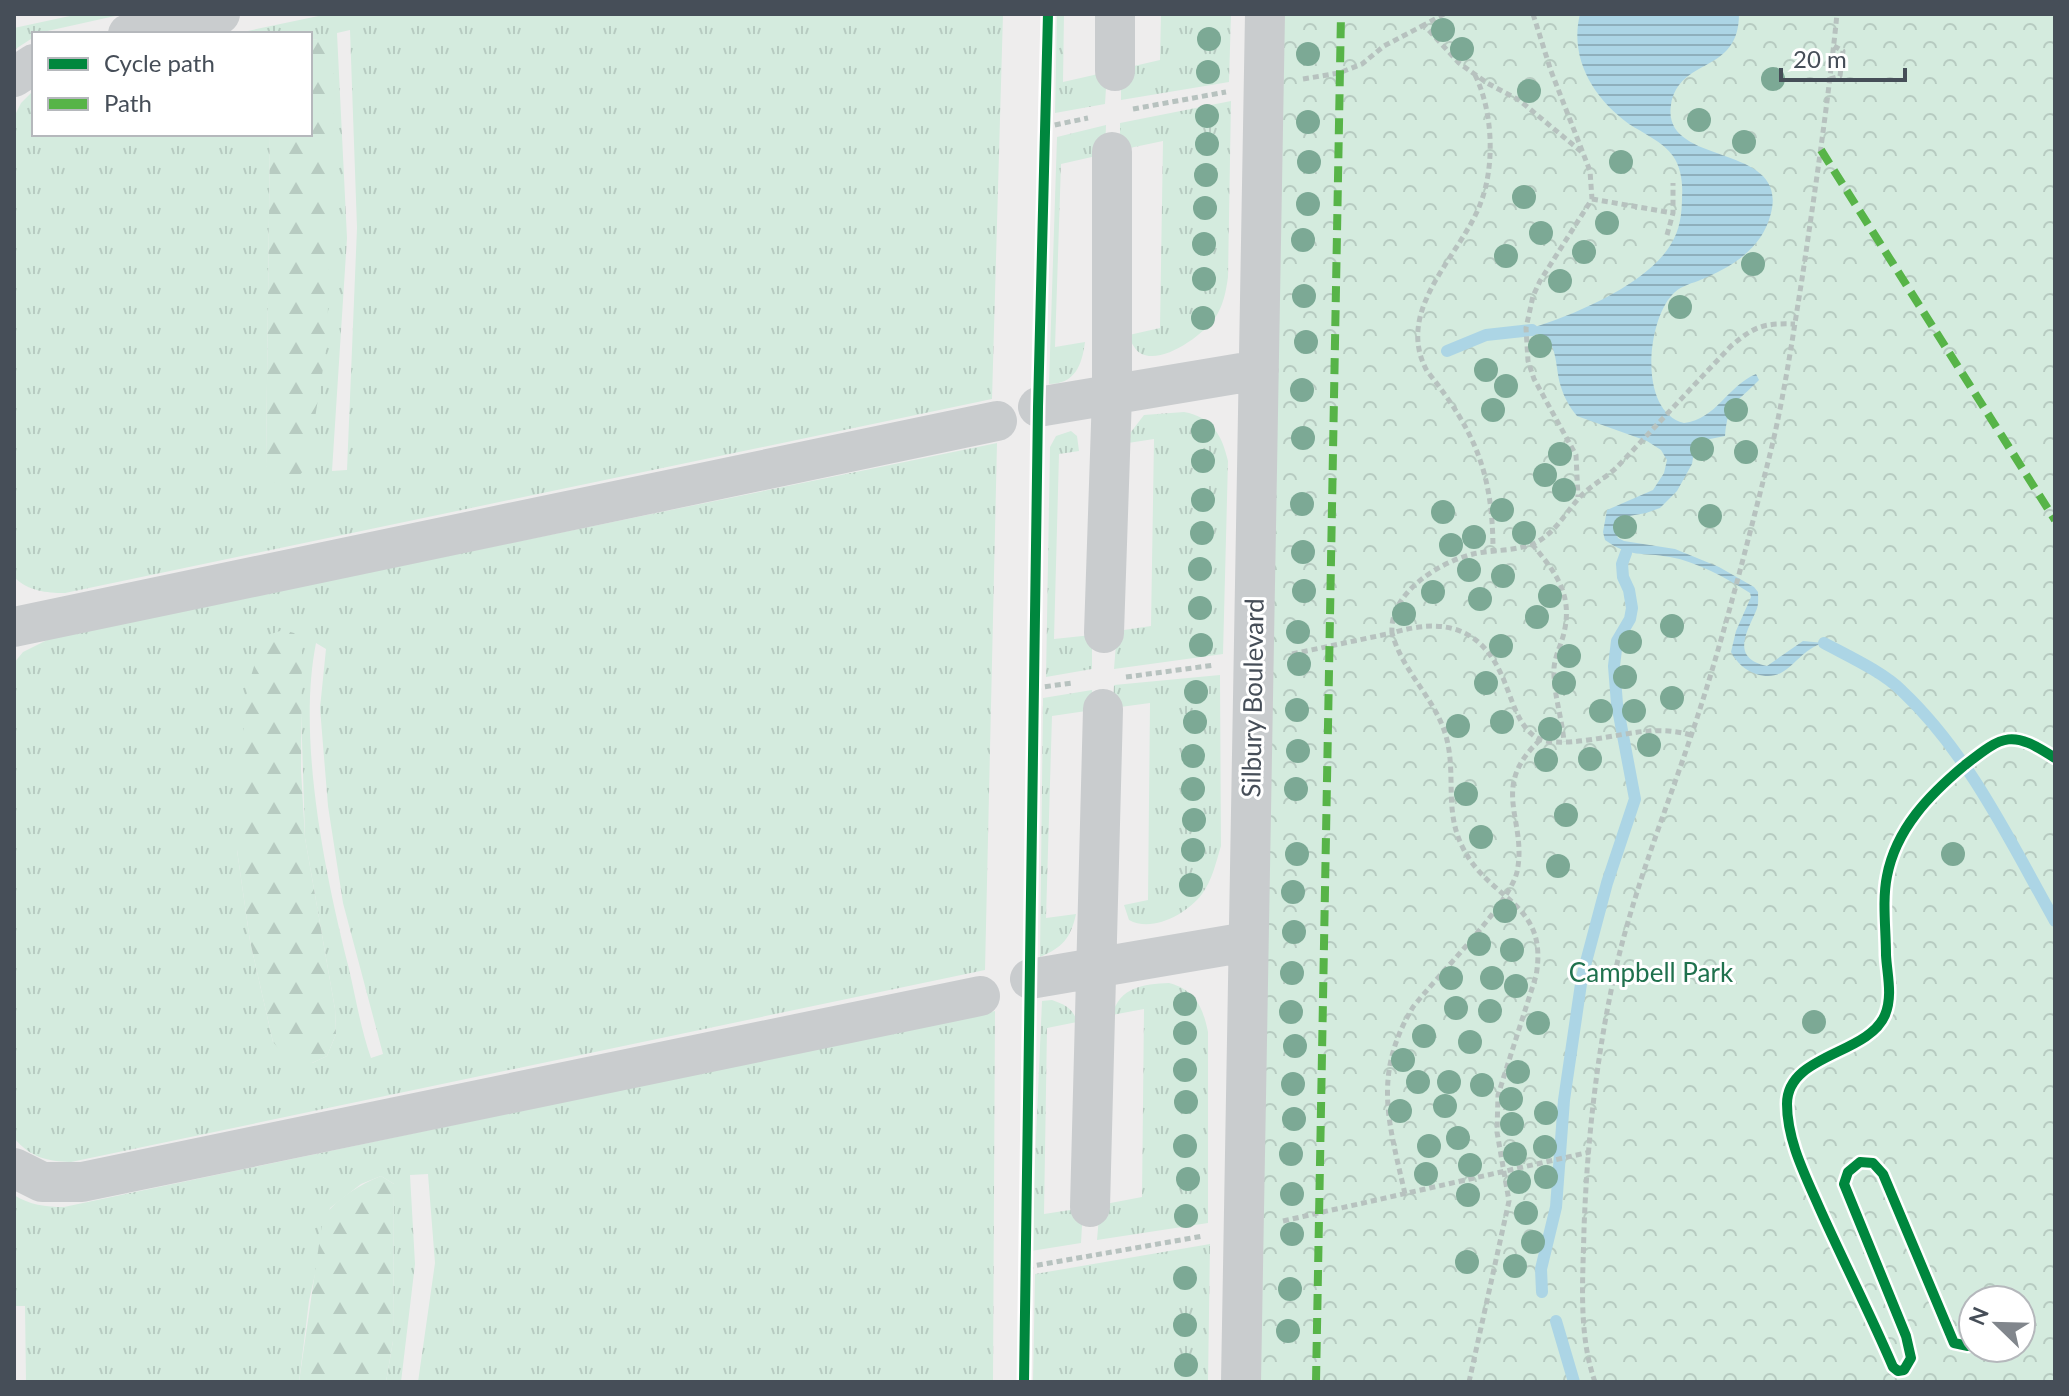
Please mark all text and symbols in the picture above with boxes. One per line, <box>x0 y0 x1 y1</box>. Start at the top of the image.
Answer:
legend <box>32 32 312 136</box>
scale bar <box>1781 32 1905 82</box>
text: 20 m <box>1793 44 1847 73</box>
text: Cycle path <box>104 48 215 77</box>
text: Path <box>104 88 152 117</box>
street label: Silbury Boulevard <box>1234 598 1270 798</box>
park label: Campbell Park <box>1569 956 1734 988</box>
north arrow <box>1957 1284 2037 1364</box>
text: N <box>1962 1303 1994 1329</box>

